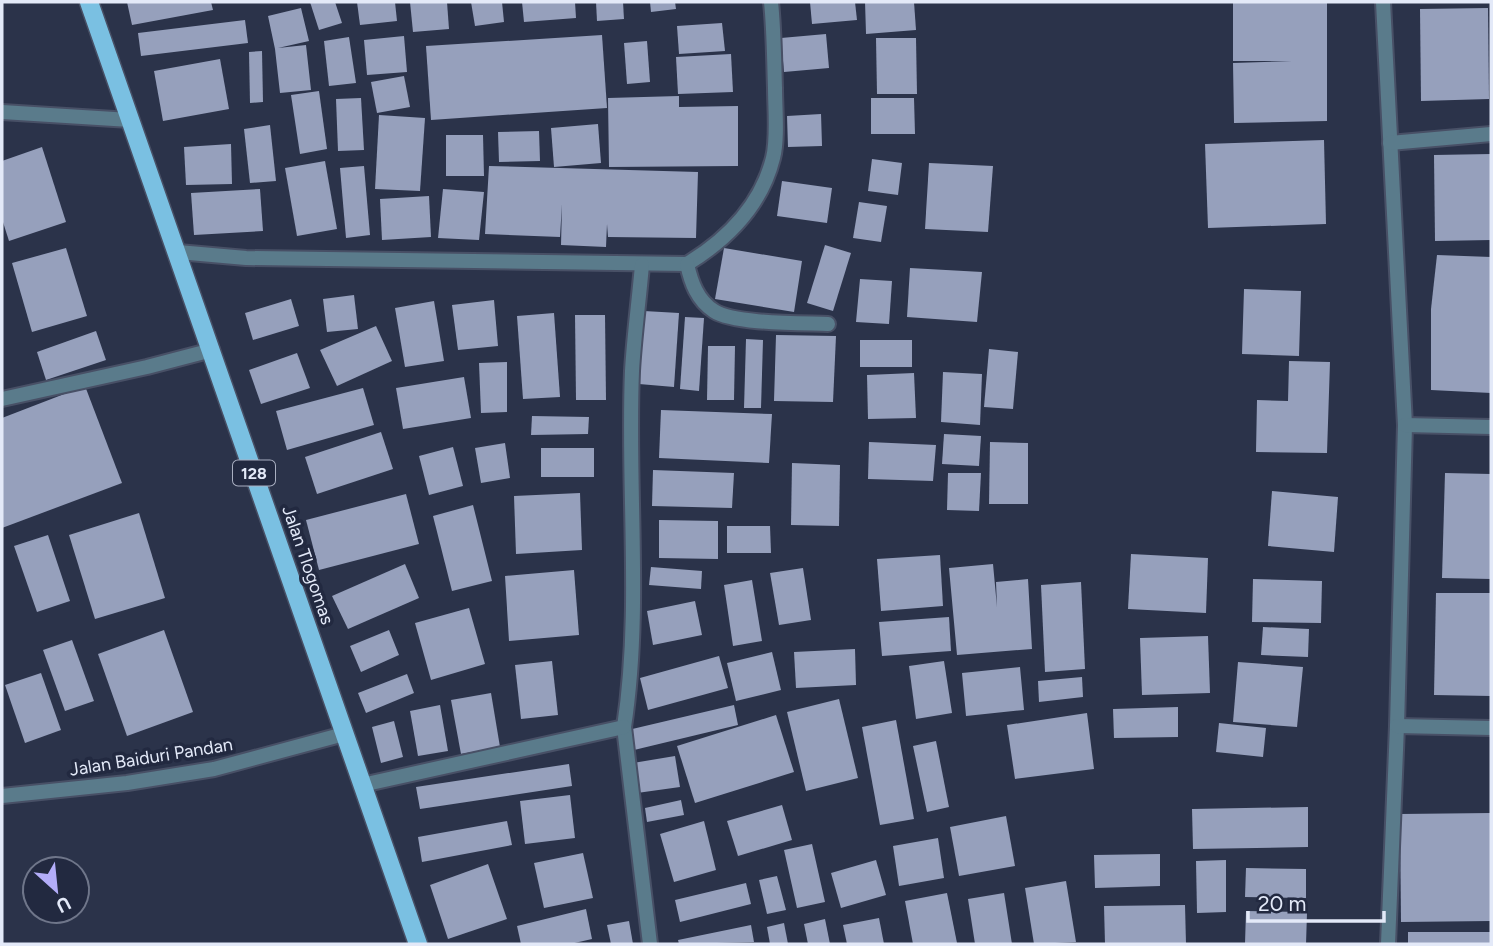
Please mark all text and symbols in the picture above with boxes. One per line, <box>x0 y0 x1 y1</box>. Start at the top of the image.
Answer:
road number: 128 <box>233 460 275 486</box>
street label: Jalan Tlogomas <box>277 503 339 627</box>
street label: Jalan Baiduri Pandan <box>68 733 234 781</box>
north arrow <box>21 855 91 925</box>
scale bar <box>1248 880 1384 924</box>
text: U <box>52 891 75 918</box>
text: 20 m <box>1258 891 1306 916</box>

